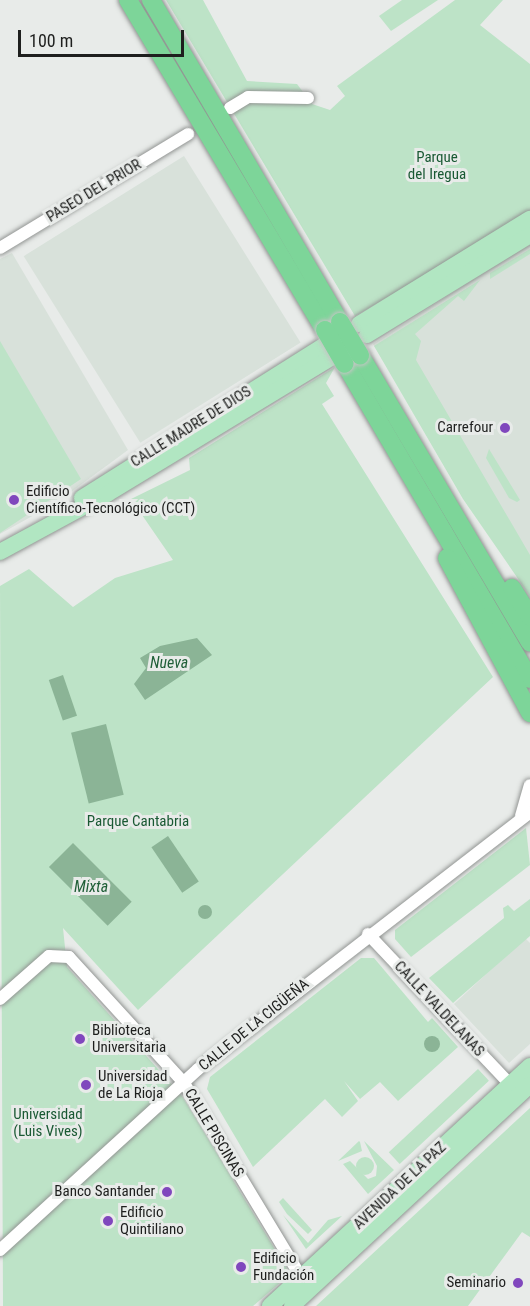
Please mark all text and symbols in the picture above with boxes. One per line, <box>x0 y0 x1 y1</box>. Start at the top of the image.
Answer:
scale bar <box>21 18 188 56</box>
text: 100 m <box>29 30 73 51</box>
park label: Parque del Iregua <box>408 148 466 183</box>
street label: PASEO DEL PRIOR <box>43 156 145 226</box>
street label: CALLE MADRE DE DIOS <box>128 383 254 471</box>
place label: Carrefour <box>437 419 493 437</box>
marker: Carrefour <box>498 421 512 435</box>
place label: Edificio Científico-Tecnológico (CCT) <box>26 482 195 517</box>
marker: Edificio Científico-Tecnológico (CCT) <box>7 493 21 507</box>
water label: Nueva <box>150 653 188 673</box>
park label: Parque Cantabria <box>87 813 189 831</box>
water label: Mixta <box>74 877 108 897</box>
street label: CALLE VALDELANAS <box>390 958 488 1060</box>
street label: CALLE DE LA CIGÜEÑA <box>195 975 313 1075</box>
place label: Biblioteca Universitaria <box>92 1021 166 1056</box>
marker: Biblioteca Universitaria <box>73 1032 87 1046</box>
place label: Universidad de La Rioja <box>98 1067 167 1102</box>
marker: Universidad de La Rioja <box>79 1078 93 1092</box>
street label: CALLE PISCINAS <box>180 1085 248 1181</box>
park label: Universidad (Luis Vives) <box>13 1105 83 1140</box>
street label: AVENIDA DE LA PAZ <box>350 1138 450 1234</box>
place label: Banco Santander <box>54 1183 155 1201</box>
marker: Banco Santander <box>160 1185 174 1199</box>
place label: Edificio Quintiliano <box>120 1203 184 1238</box>
marker: Edificio Quintiliano <box>101 1214 115 1228</box>
place label: Edificio Fundación <box>253 1249 314 1284</box>
marker: Edificio Fundación <box>234 1260 248 1274</box>
place label: Seminario <box>446 1274 506 1292</box>
marker: Seminario <box>511 1276 525 1290</box>

